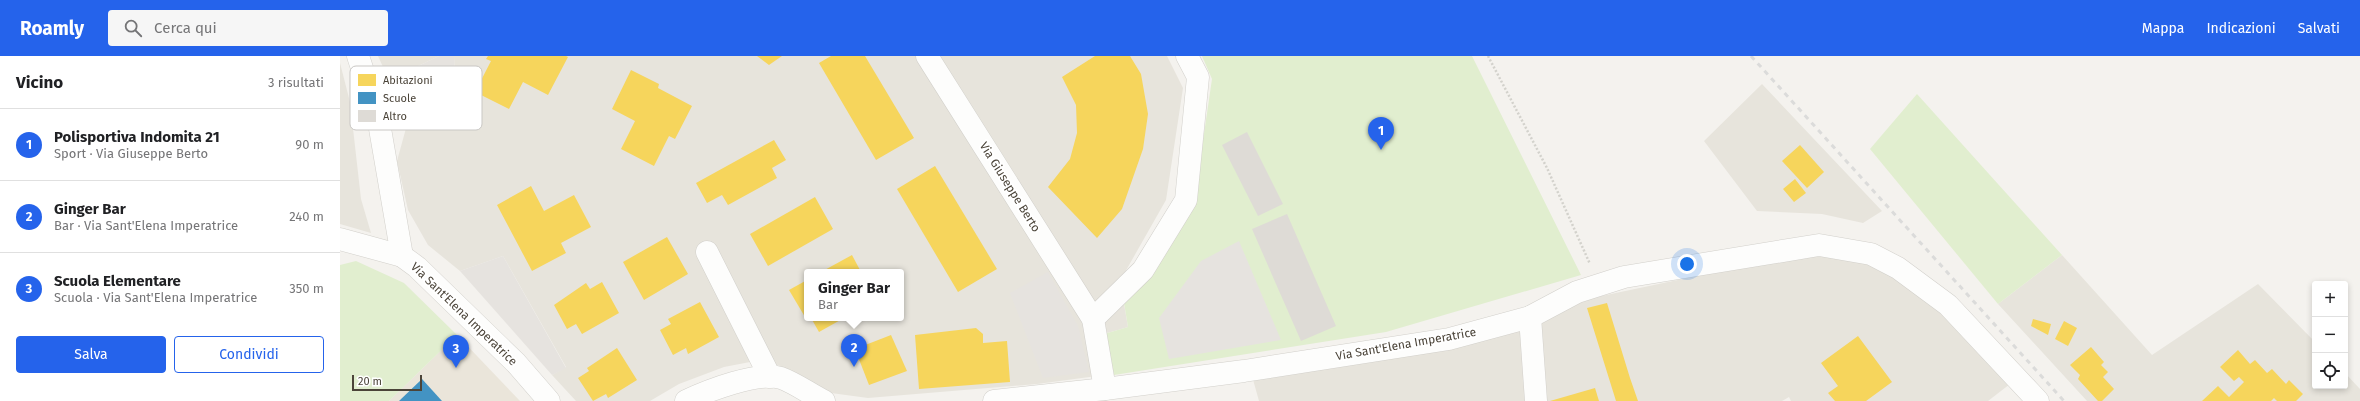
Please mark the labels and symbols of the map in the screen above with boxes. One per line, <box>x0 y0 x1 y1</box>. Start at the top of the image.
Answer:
legend <box>350 66 482 130</box>
text: Abitazioni <box>383 74 433 87</box>
text: Scuole <box>383 92 416 105</box>
text: Altro <box>383 110 407 123</box>
pin: 1 <box>1368 117 1394 150</box>
street label: Via Giuseppe Berto <box>977 139 1043 235</box>
your location <box>1677 254 1697 274</box>
street label: Via Sant'Elena Imperatrice <box>408 260 520 368</box>
street label: Via Sant'Elena Imperatrice <box>1335 325 1477 363</box>
pin: 2 <box>841 334 867 367</box>
pin: 3 <box>443 335 469 368</box>
scale bar <box>352 373 422 392</box>

